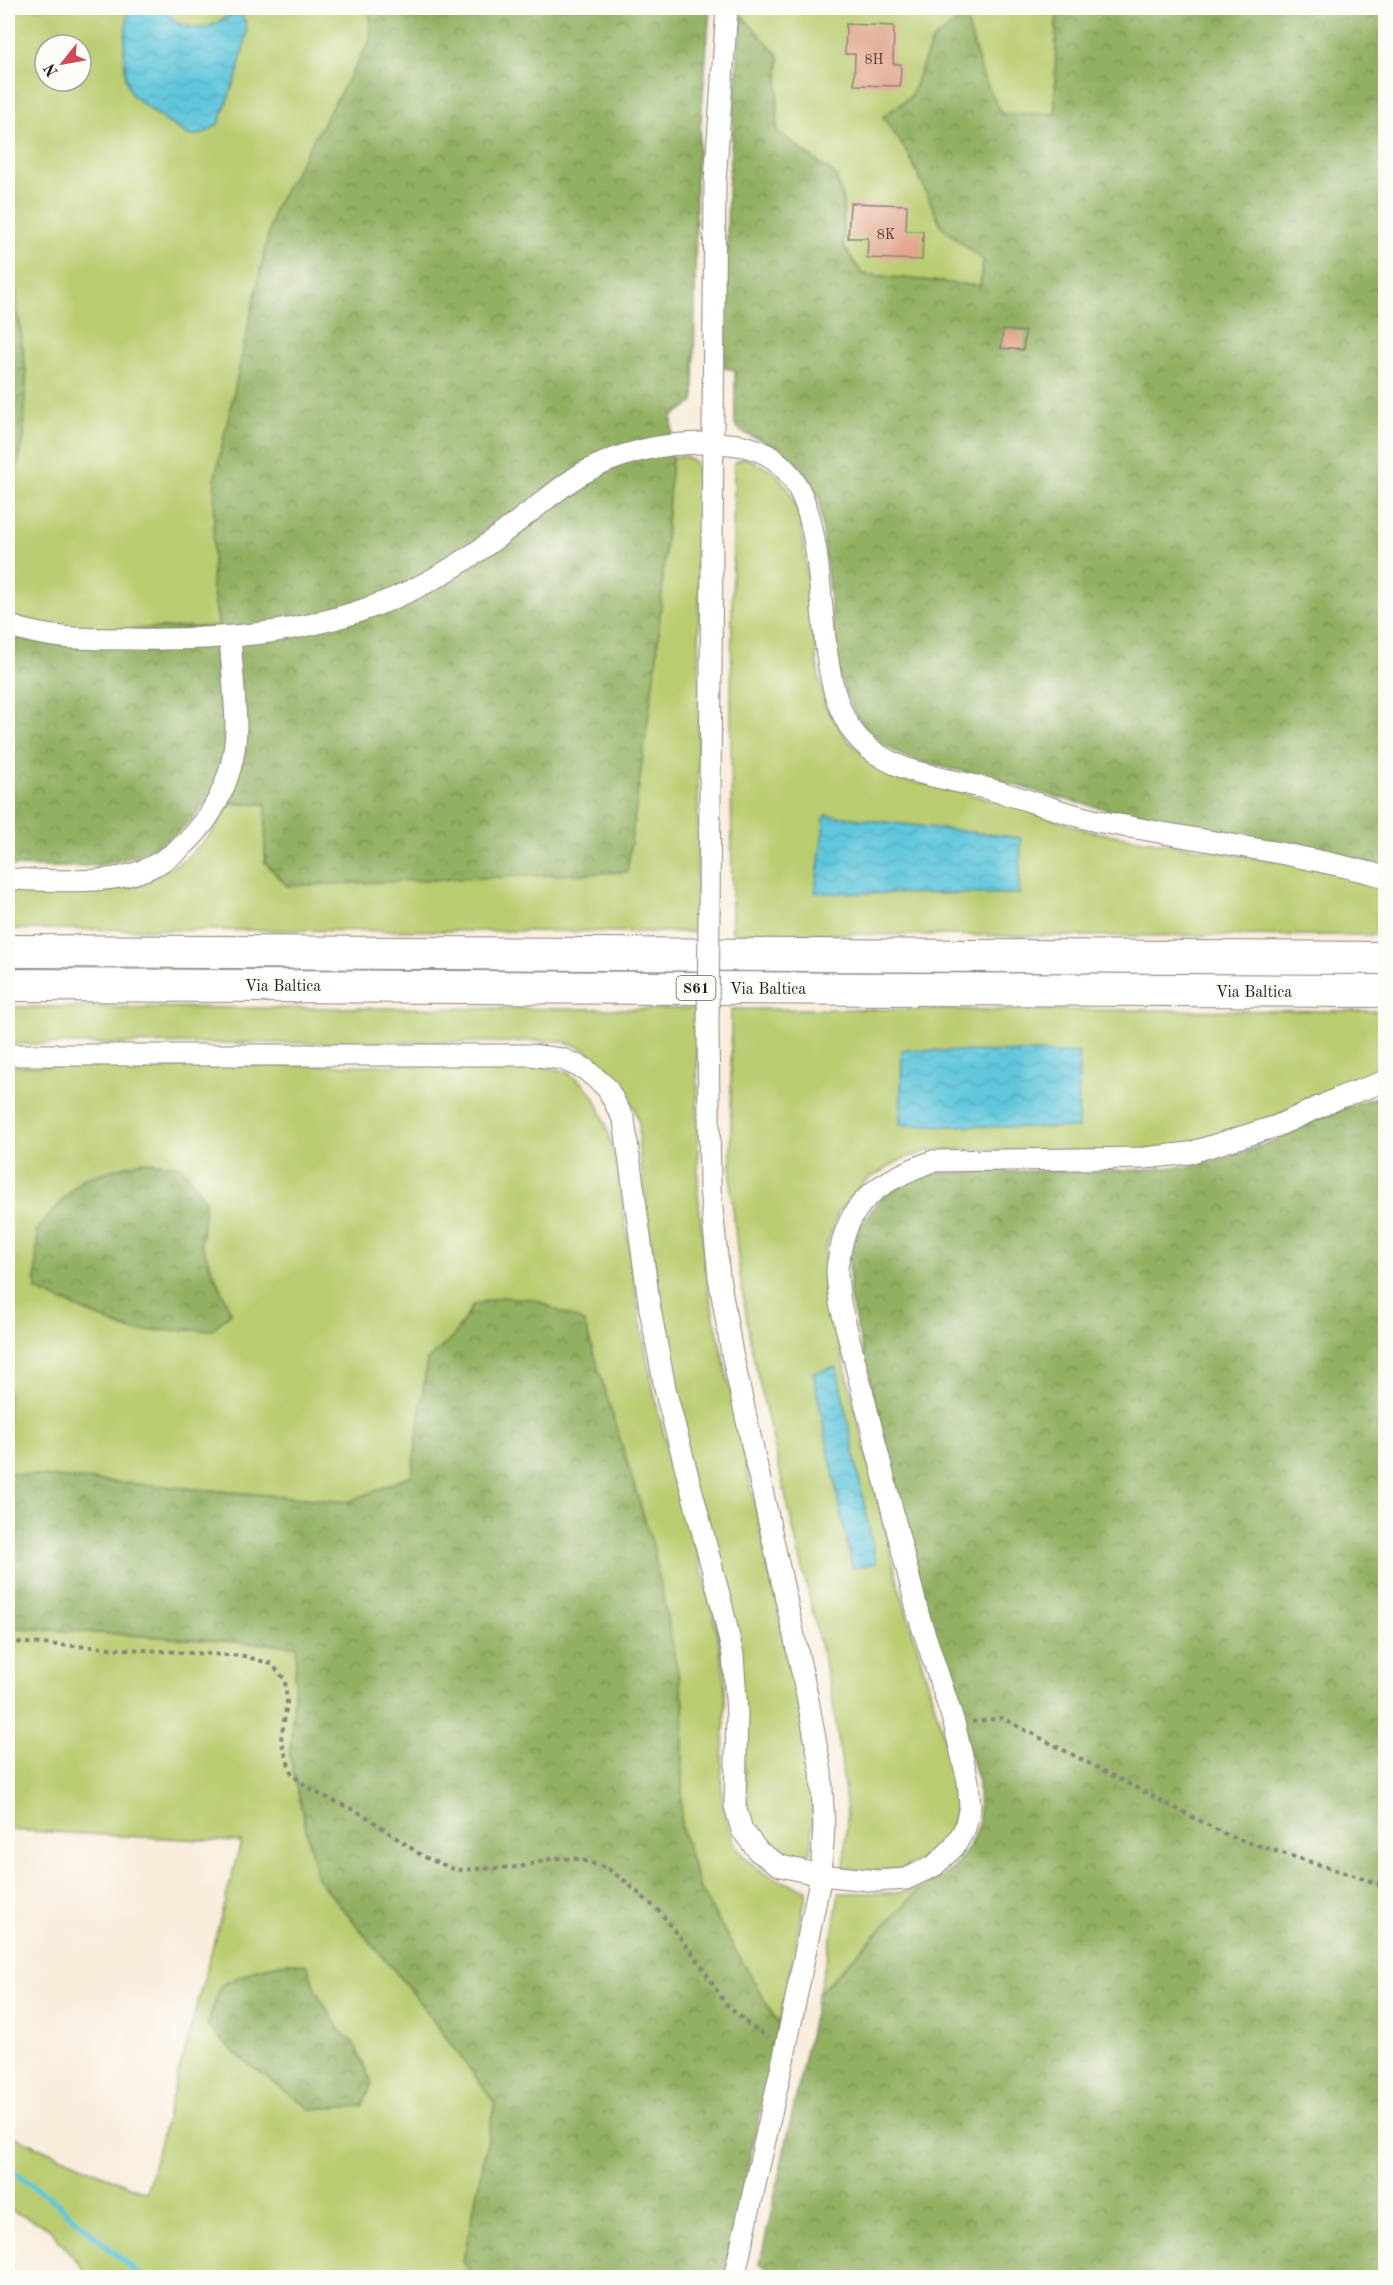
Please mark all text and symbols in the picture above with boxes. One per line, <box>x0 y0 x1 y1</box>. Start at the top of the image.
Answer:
north arrow <box>33 33 93 93</box>
house number: 8H <box>864 53 884 67</box>
text: N <box>41 60 62 79</box>
house number: 8K <box>877 228 895 242</box>
road number: S61 <box>676 976 716 1000</box>
street label: Via Baltica <box>245 979 321 995</box>
street label: Via Baltica <box>730 982 806 998</box>
street label: Via Baltica <box>1216 985 1292 1001</box>

